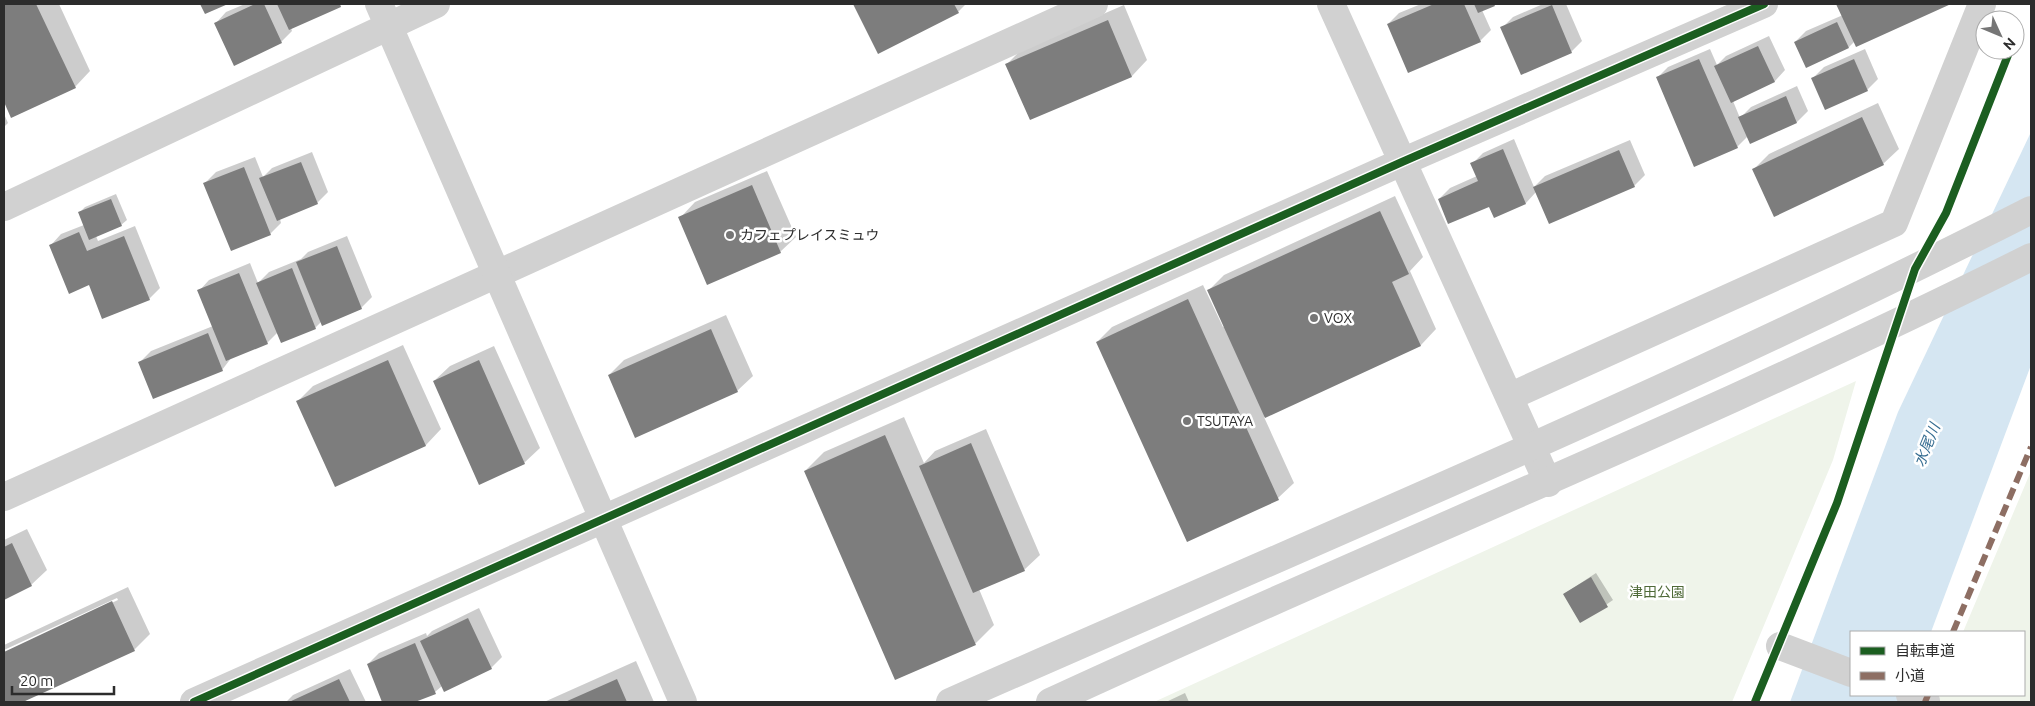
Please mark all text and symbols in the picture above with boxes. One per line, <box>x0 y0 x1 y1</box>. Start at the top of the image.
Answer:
north arrow <box>1975 10 2025 60</box>
text: N <box>2000 35 2019 53</box>
place label: カフェプレイスミュウ <box>740 227 880 243</box>
marker: カフェプレイスミュウ <box>724 229 736 241</box>
place label: VOX <box>1324 310 1352 326</box>
marker: VOX <box>1308 312 1320 324</box>
place label: TSUTAYA <box>1197 413 1253 429</box>
marker: TSUTAYA <box>1181 415 1193 427</box>
water label: 水尾川 <box>1910 419 1944 469</box>
park label: 津田公園 <box>1629 584 1685 600</box>
legend <box>1850 631 2025 696</box>
text: 自転車道 <box>1895 642 1955 659</box>
scale bar <box>12 664 115 696</box>
text: 小道 <box>1895 667 1925 684</box>
text: 20 m <box>20 672 53 689</box>

